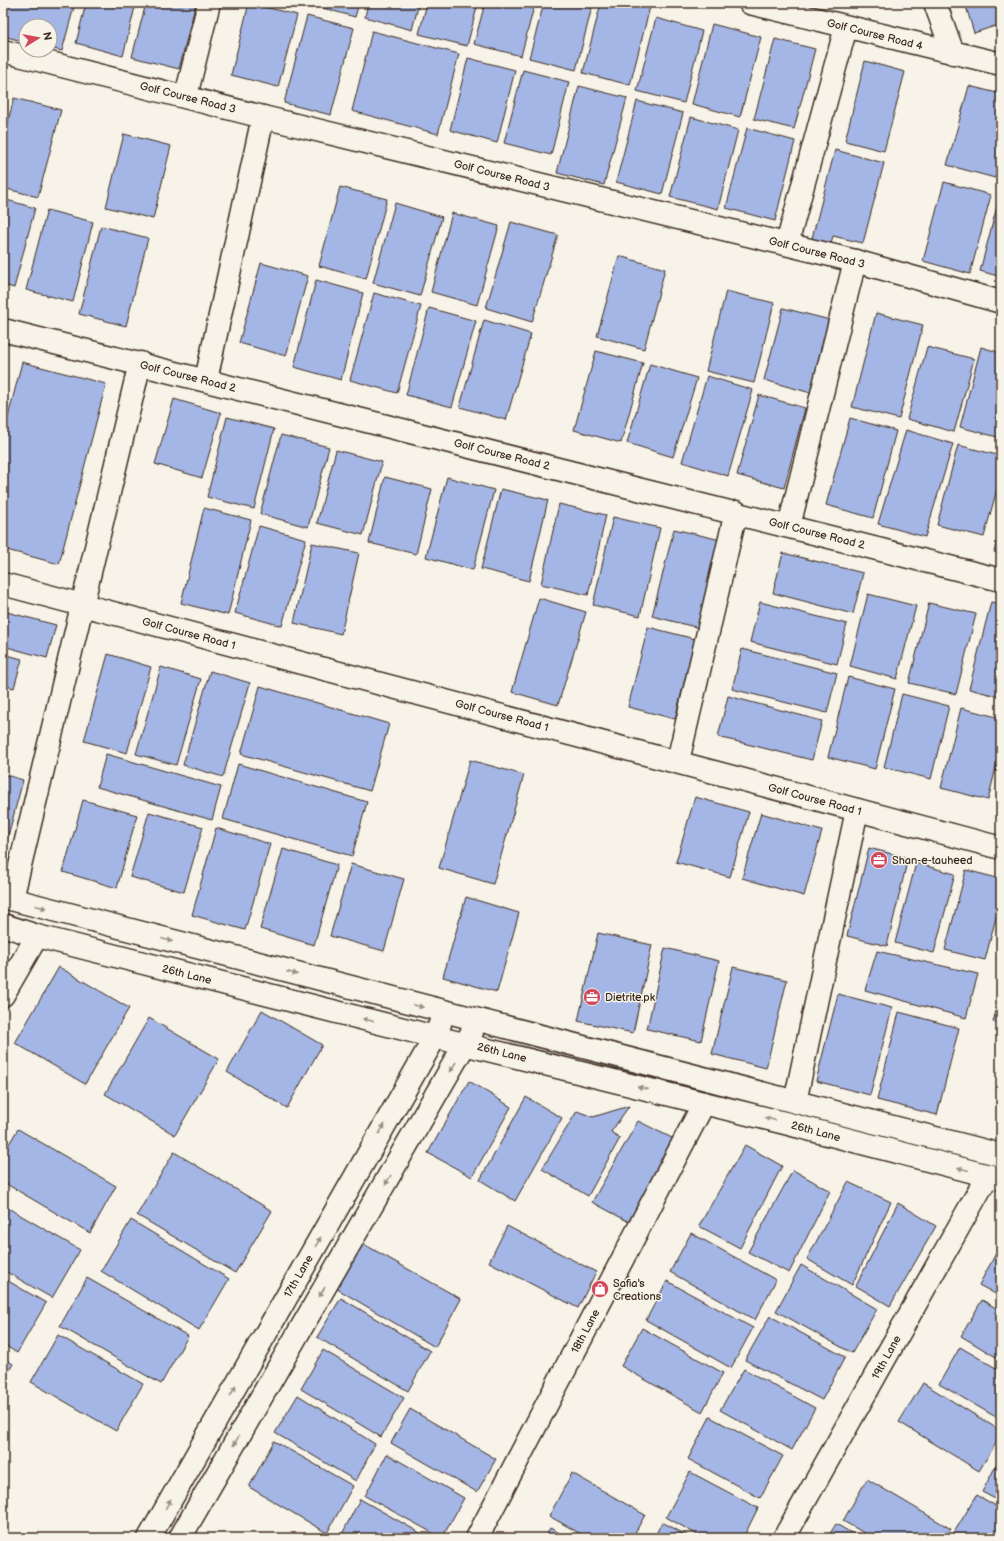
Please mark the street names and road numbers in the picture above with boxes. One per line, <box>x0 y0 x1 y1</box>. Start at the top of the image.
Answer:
street label: Golf Course Road 4 <box>825 16 925 53</box>
street label: Golf Course Road 3 <box>138 79 238 116</box>
street label: Golf Course Road 3 <box>452 157 552 194</box>
street label: Golf Course Road 3 <box>767 234 867 271</box>
street label: Golf Course Road 2 <box>139 358 238 395</box>
street label: Golf Course Road 2 <box>453 436 552 473</box>
street label: Golf Course Road 2 <box>768 515 867 552</box>
street label: Golf Course Road 1 <box>141 615 237 652</box>
street label: Golf Course Road 1 <box>454 697 550 734</box>
street label: Golf Course Road 1 <box>767 781 863 818</box>
street label: 26th Lane <box>161 962 213 987</box>
street label: 26th Lane <box>476 1040 528 1065</box>
street label: 26th Lane <box>790 1119 842 1144</box>
street label: 17th Lane <box>281 1252 316 1300</box>
street label: 18th Lane <box>568 1307 603 1356</box>
street label: 19th Lane <box>869 1333 904 1381</box>

